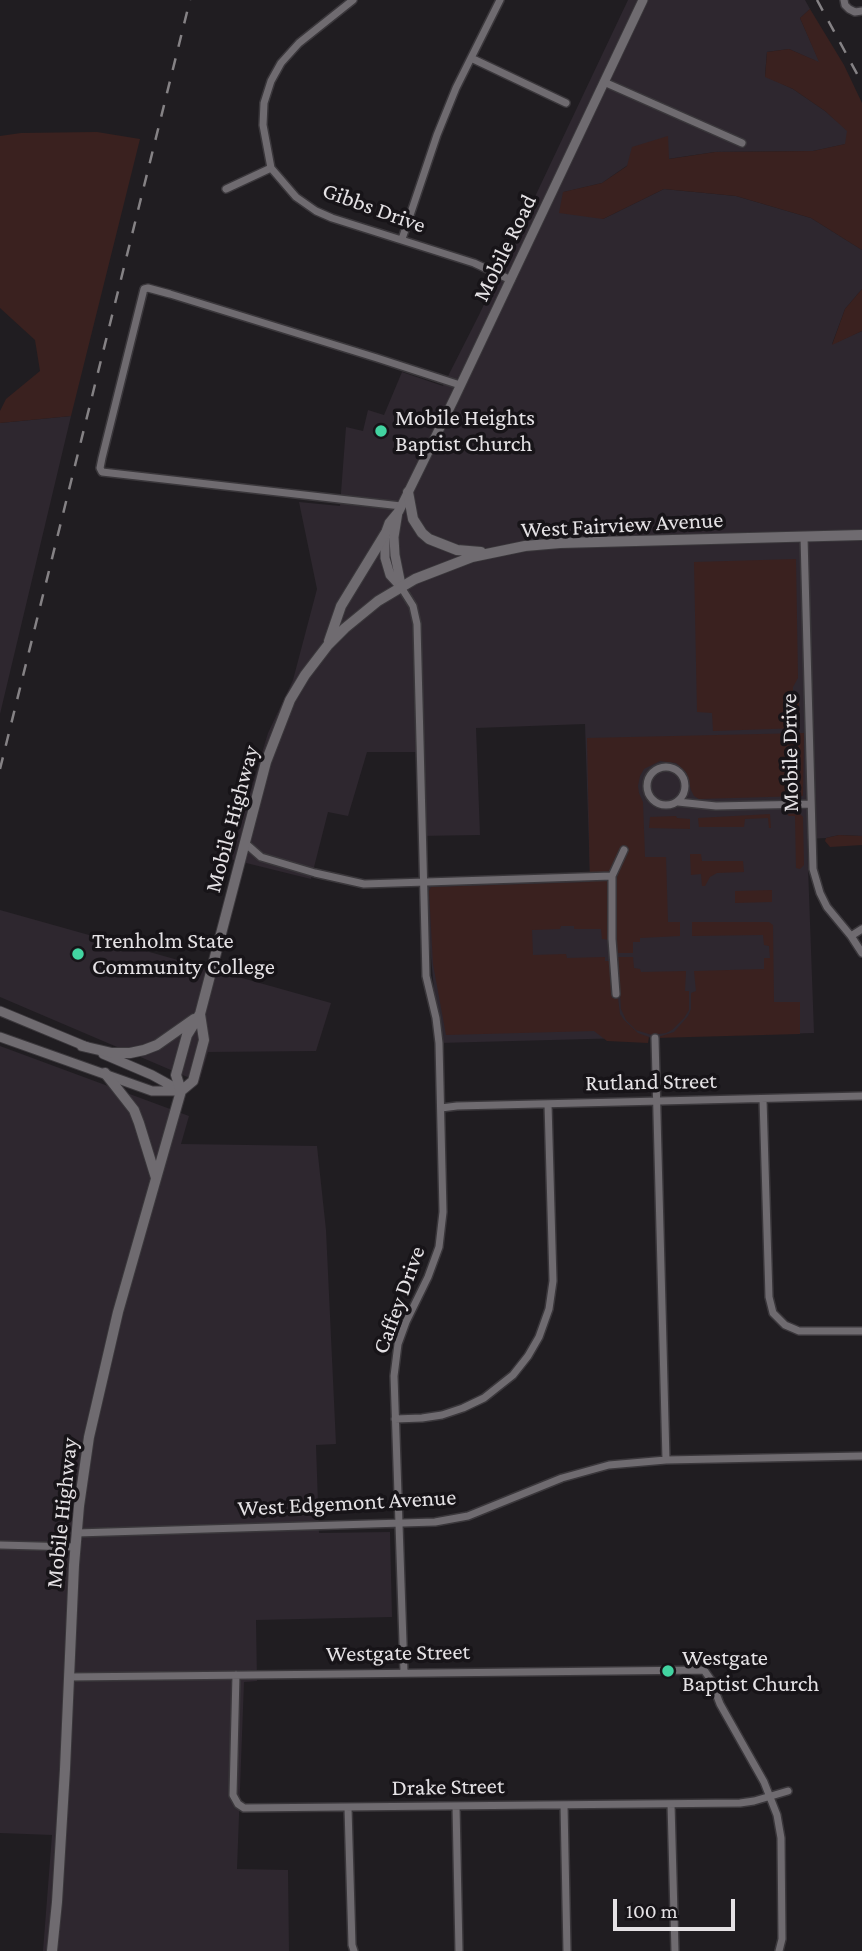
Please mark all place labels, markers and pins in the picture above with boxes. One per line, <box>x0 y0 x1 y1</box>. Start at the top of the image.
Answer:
place label: Mobile Heights Baptist Church <box>395 404 535 458</box>
marker: Mobile Heights Baptist Church <box>373 423 389 439</box>
place label: Trenholm State Community College <box>92 927 275 981</box>
marker: Trenholm State Community College <box>70 946 86 962</box>
place label: Westgate Baptist Church <box>682 1644 819 1698</box>
marker: Westgate Baptist Church <box>660 1663 676 1679</box>

